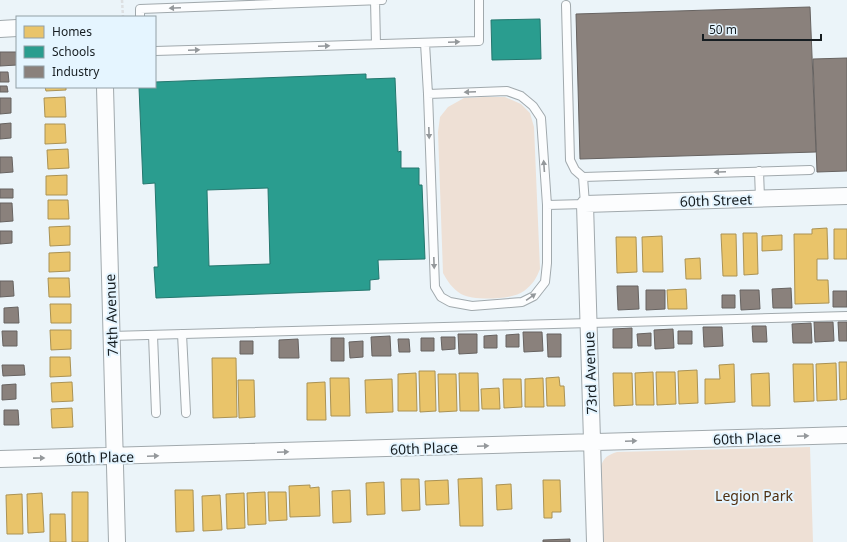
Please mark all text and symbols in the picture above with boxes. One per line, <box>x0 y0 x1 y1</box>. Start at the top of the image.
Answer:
one-way arrow <box>168 5 181 11</box>
legend <box>16 16 156 88</box>
scale bar <box>703 16 821 42</box>
text: 50 m <box>709 21 737 38</box>
text: Homes <box>52 23 92 40</box>
one-way arrow <box>448 38 460 45</box>
text: Schools <box>52 43 95 60</box>
one-way arrow <box>318 43 331 49</box>
one-way arrow <box>188 47 201 53</box>
text: Industry <box>52 63 100 80</box>
one-way arrow <box>464 89 476 96</box>
one-way arrow <box>426 127 433 139</box>
one-way arrow <box>541 160 548 172</box>
one-way arrow <box>714 169 726 176</box>
street label: 60th Street <box>679 189 753 211</box>
one-way arrow <box>431 257 437 270</box>
street label: 74th Avenue <box>100 273 122 357</box>
one-way arrow <box>526 293 537 301</box>
street label: 73rd Avenue <box>579 331 601 415</box>
street label: 60th Place <box>713 427 781 449</box>
one-way arrow <box>797 433 810 439</box>
street label: 60th Place <box>390 437 458 459</box>
one-way arrow <box>625 438 637 445</box>
one-way arrow <box>477 443 490 449</box>
street label: 60th Place <box>66 447 134 467</box>
one-way arrow <box>277 448 289 455</box>
one-way arrow <box>147 452 159 459</box>
one-way arrow <box>33 455 45 462</box>
park label: Legion Park <box>715 486 793 505</box>

